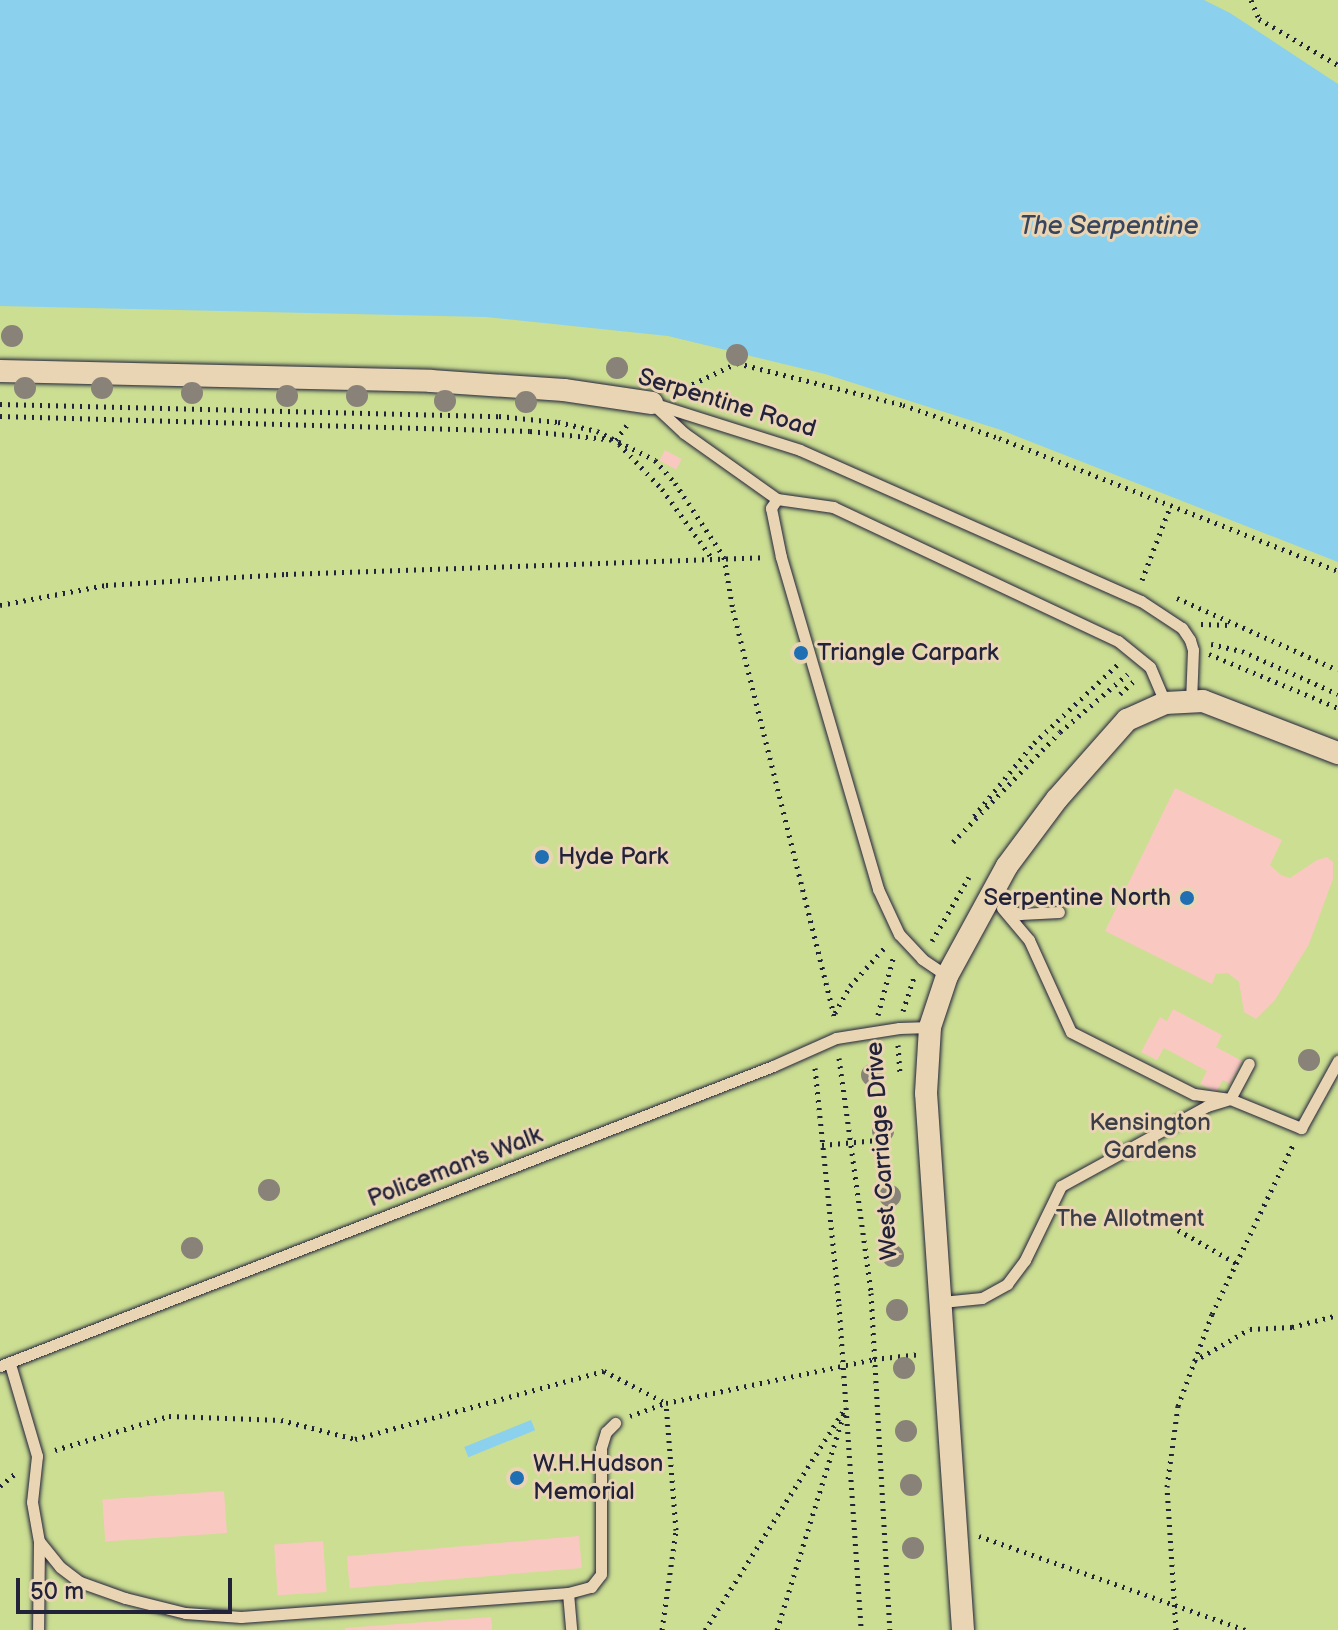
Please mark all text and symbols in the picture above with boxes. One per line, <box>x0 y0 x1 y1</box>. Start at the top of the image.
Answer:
water label: The Serpentine <box>1019 211 1199 243</box>
street label: Serpentine Road <box>635 362 819 444</box>
place label: Triangle Carpark <box>817 639 999 667</box>
marker: Triangle Carpark <box>792 644 810 662</box>
place label: Hyde Park <box>558 843 668 871</box>
marker: Hyde Park <box>533 848 551 866</box>
place label: Serpentine North <box>983 884 1171 912</box>
marker: Serpentine North <box>1178 889 1196 907</box>
street label: West Carriage Drive <box>860 1041 904 1261</box>
park label: Kensington Gardens <box>1089 1109 1211 1165</box>
street label: Policeman's Walk <box>363 1120 547 1214</box>
park label: The Allotment <box>1056 1205 1204 1233</box>
place label: W.H.Hudson Memorial <box>533 1450 663 1506</box>
marker: W.H.Hudson Memorial <box>508 1469 526 1487</box>
scale bar <box>20 1562 236 1612</box>
text: 50 m <box>30 1577 84 1606</box>

